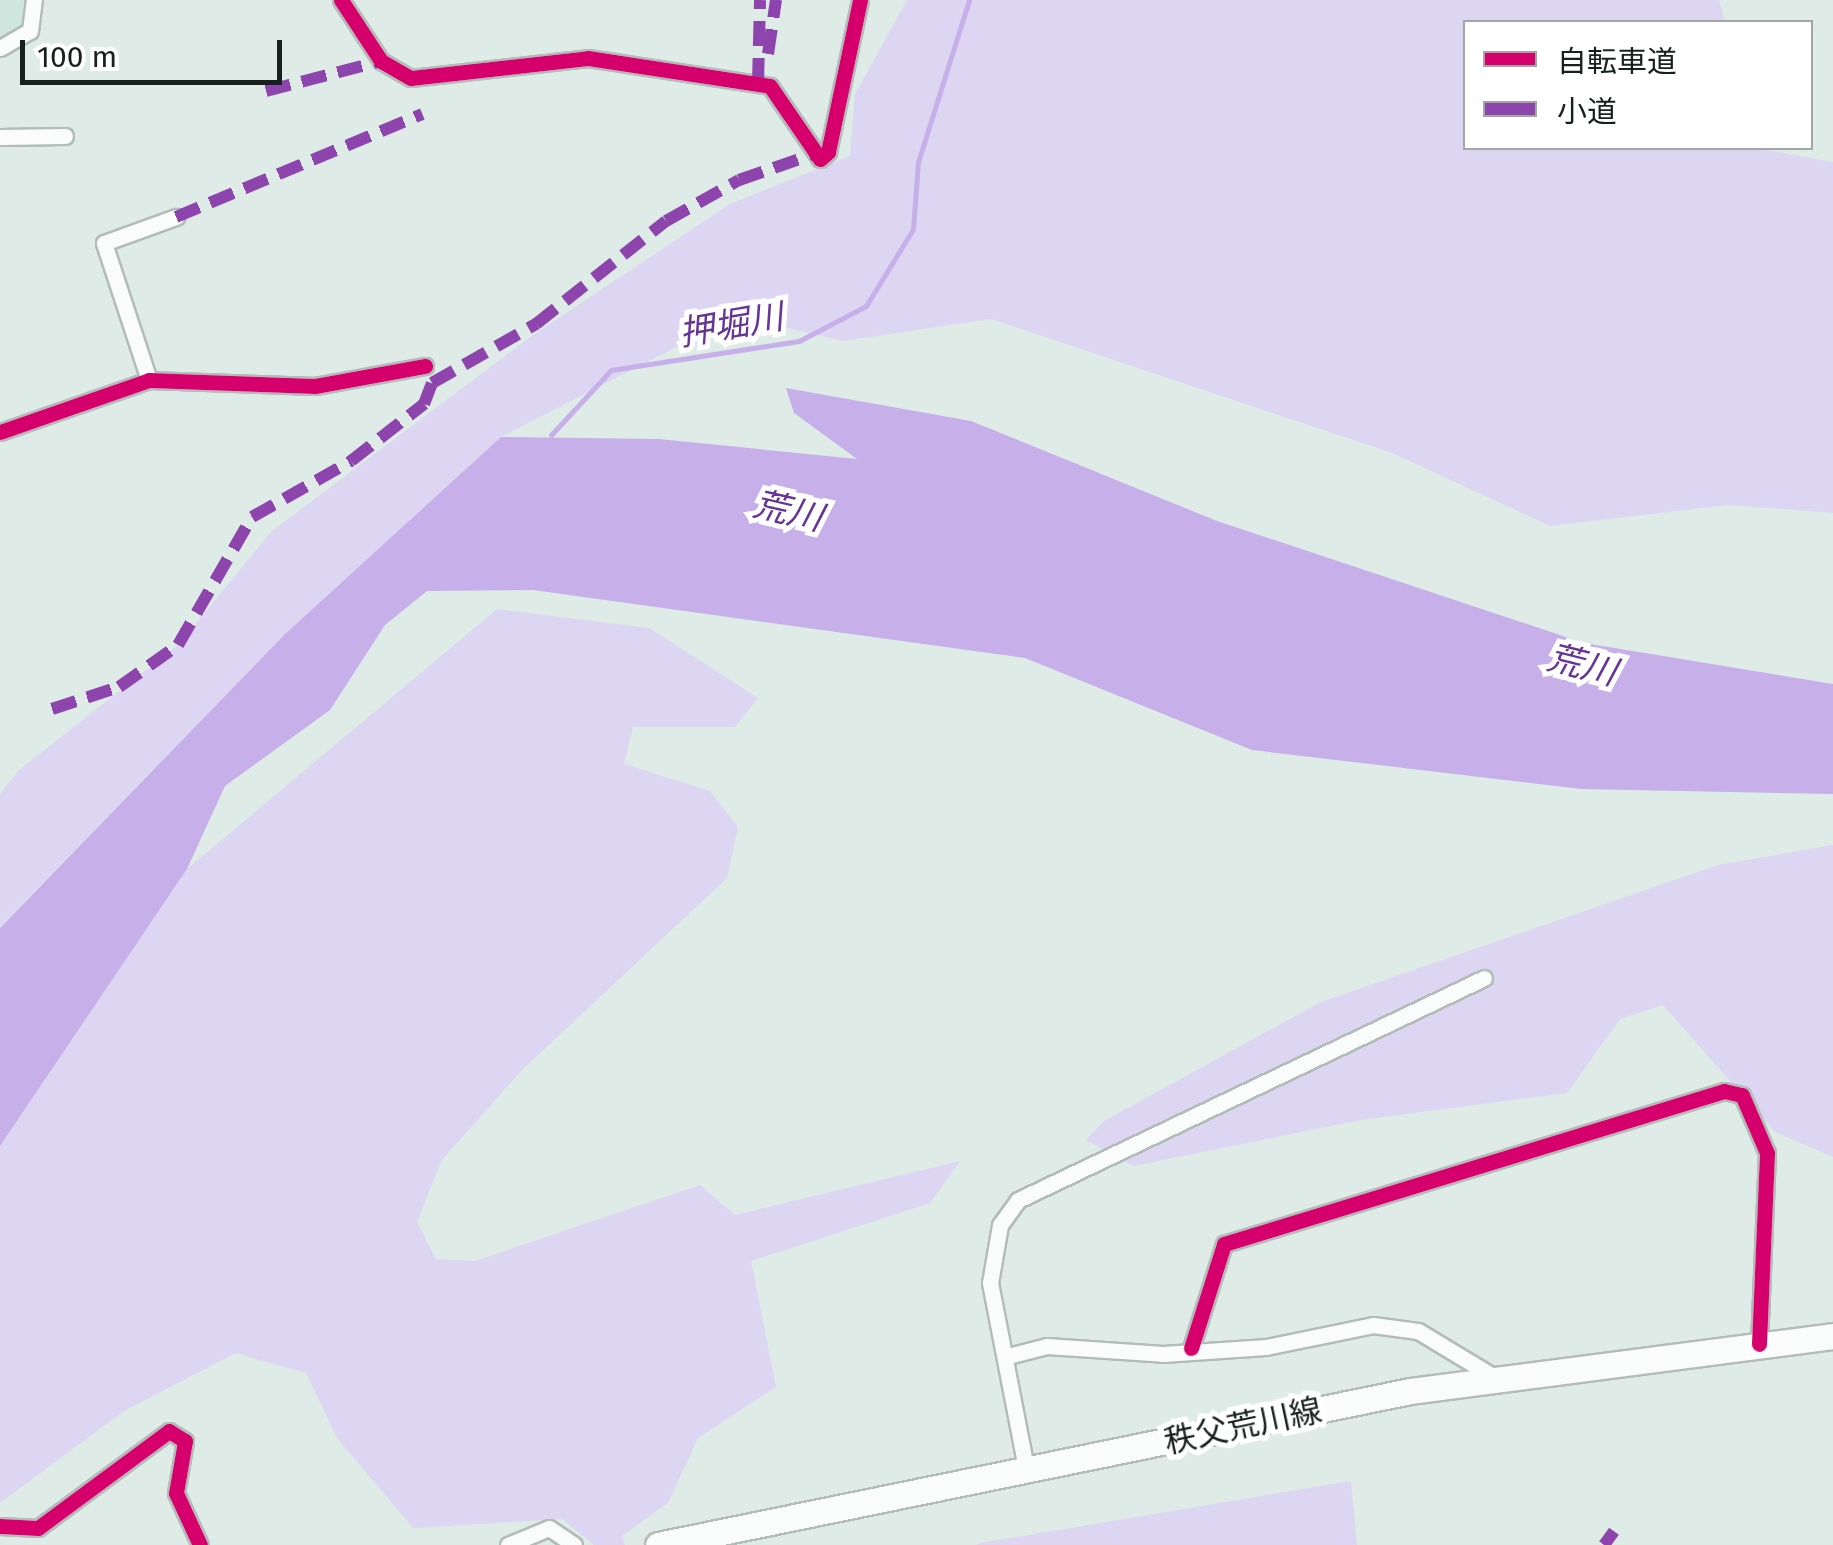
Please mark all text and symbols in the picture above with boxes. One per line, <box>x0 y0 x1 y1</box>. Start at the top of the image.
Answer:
scale bar <box>25 20 288 82</box>
legend <box>1463 20 1813 150</box>
text: 100 m <box>37 39 117 75</box>
text: 自転車道 <box>1557 44 1677 80</box>
text: 小道 <box>1557 94 1617 130</box>
water label: 押堀川 <box>676 295 786 355</box>
water label: 荒川 <box>749 483 827 539</box>
water label: 荒川 <box>1543 636 1621 694</box>
street label: 秩父荒川線 <box>1161 1391 1325 1461</box>

